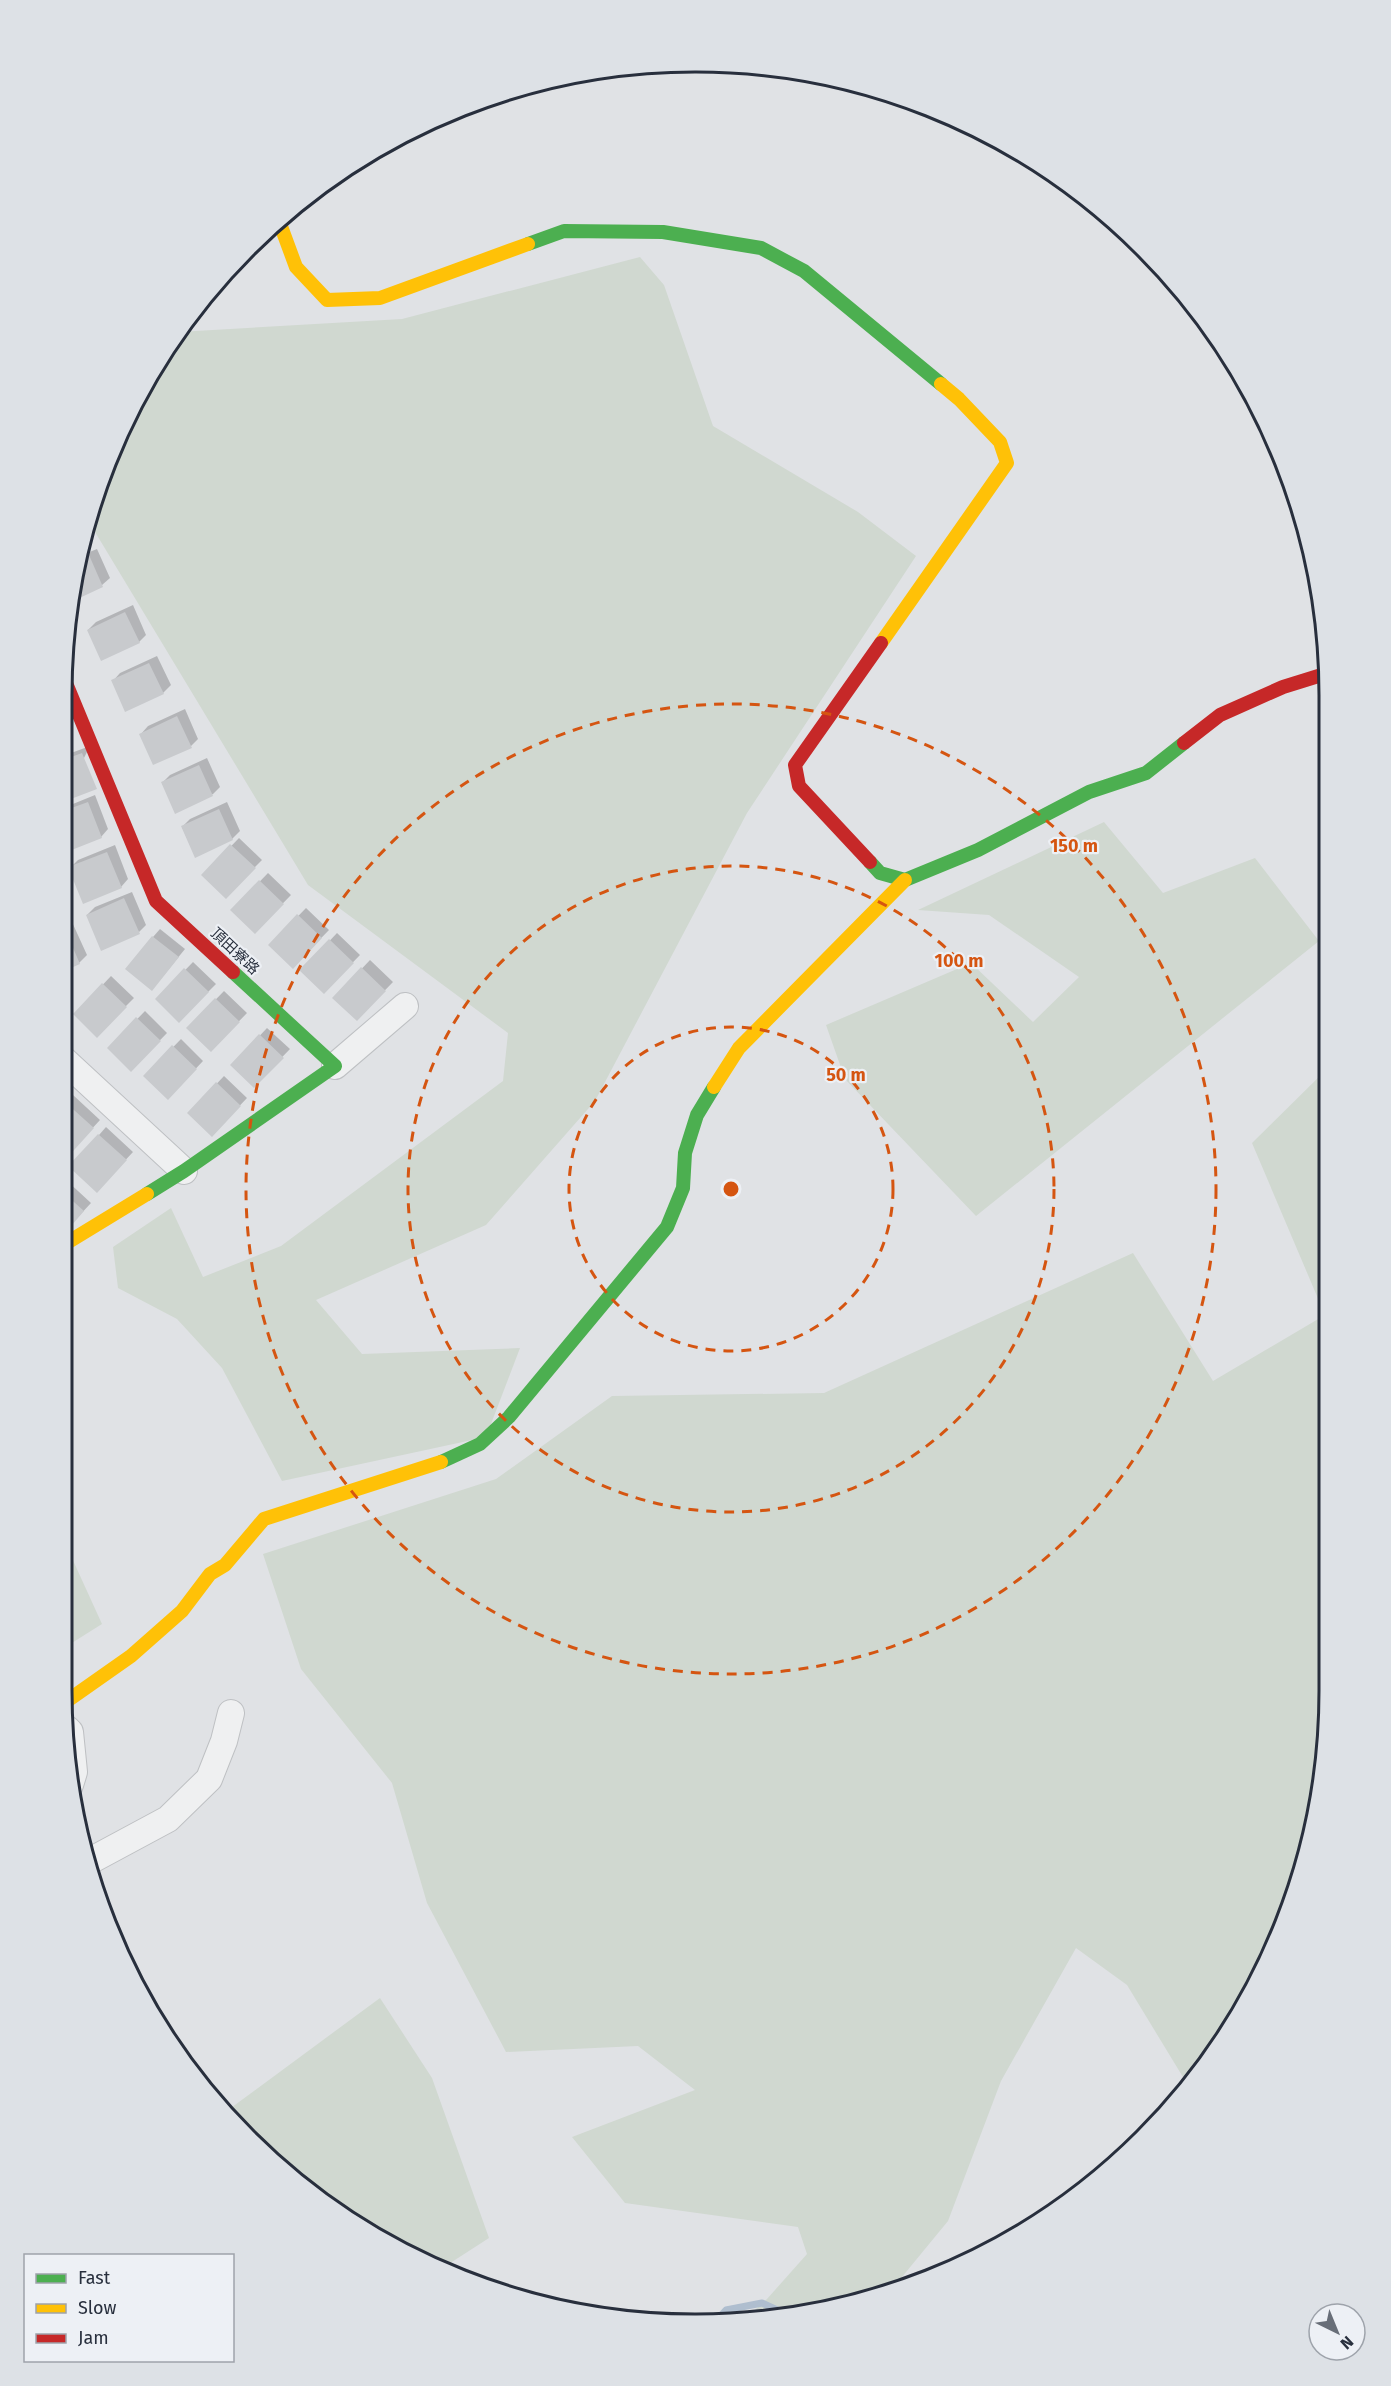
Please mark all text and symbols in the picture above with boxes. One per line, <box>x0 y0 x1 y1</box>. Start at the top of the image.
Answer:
text: 150 m <box>1050 835 1098 857</box>
street label: 頂田寮路 <box>207 924 263 978</box>
text: 100 m <box>935 950 983 972</box>
text: 50 m <box>826 1064 866 1086</box>
centre of rings <box>721 1179 741 1199</box>
legend <box>24 2254 234 2362</box>
text: Fast <box>78 2267 111 2289</box>
text: Slow <box>78 2297 117 2319</box>
north arrow <box>1307 2302 1367 2362</box>
text: Jam <box>78 2327 109 2349</box>
text: N <box>1337 2332 1357 2353</box>

